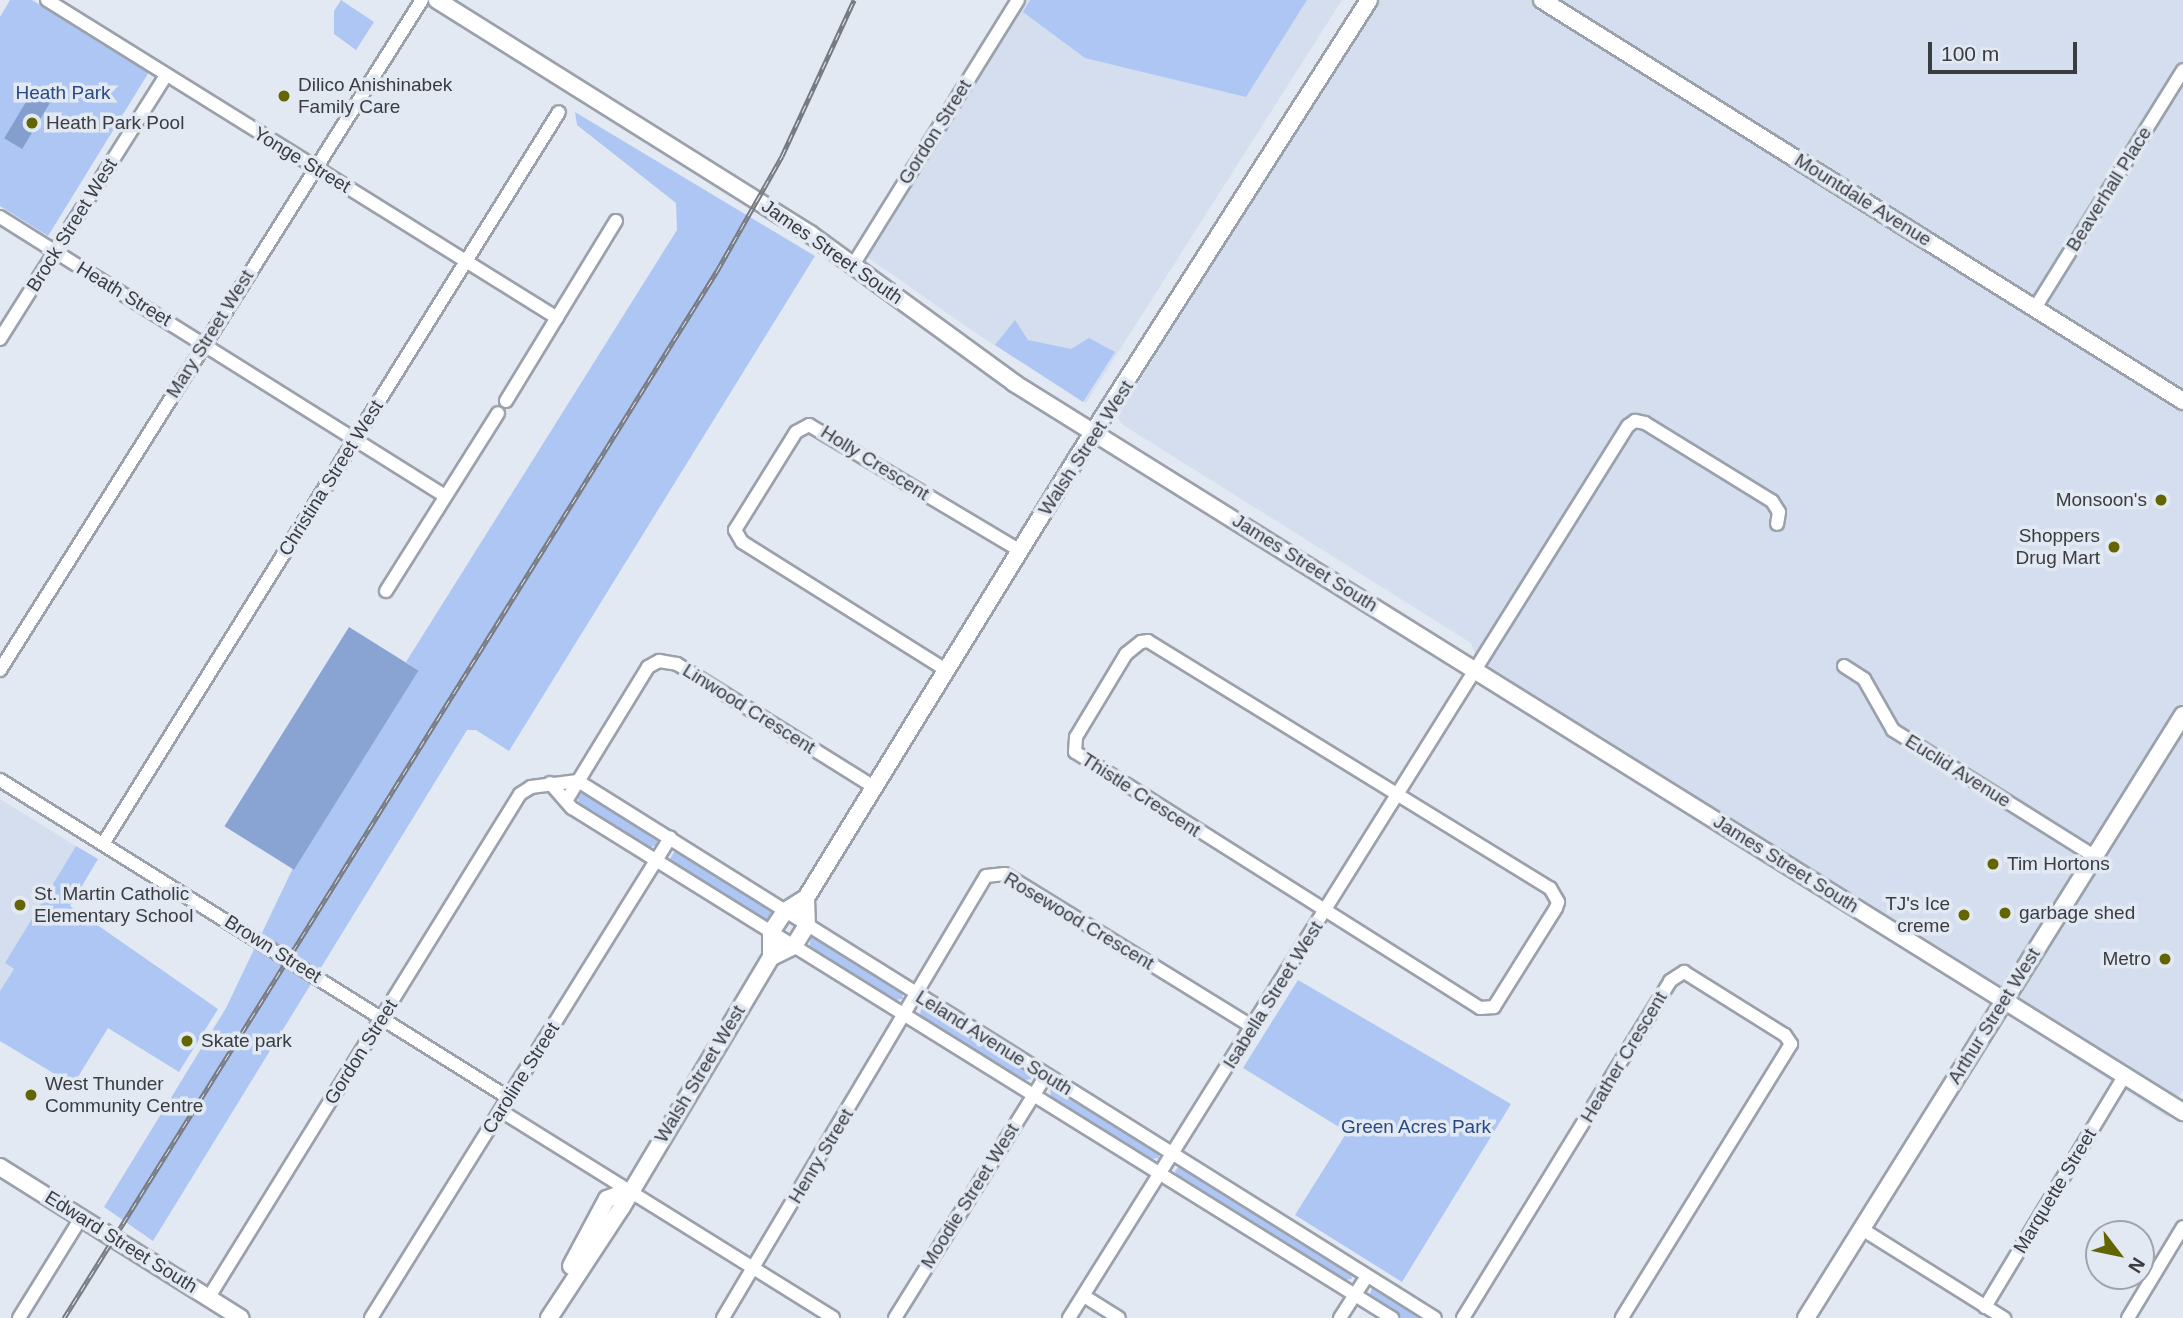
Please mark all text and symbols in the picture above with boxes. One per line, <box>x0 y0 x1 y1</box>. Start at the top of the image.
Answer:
scale bar <box>1931 28 2080 72</box>
text: 100 m <box>1941 42 1999 65</box>
place label: Dilico Anishinabek Family Care <box>298 74 453 118</box>
street label: Gordon Street <box>894 75 976 189</box>
park label: Heath Park <box>15 82 111 104</box>
marker: Dilico Anishinabek Family Care <box>276 88 292 104</box>
place label: Heath Park Pool <box>46 112 184 134</box>
marker: Heath Park Pool <box>24 115 40 131</box>
street label: Yonge Street <box>249 122 355 198</box>
street label: Beaverhall Place <box>2062 123 2156 255</box>
street label: Mountdale Avenue <box>1790 148 1936 252</box>
street label: Brock Street West <box>22 154 122 296</box>
street label: James Street South <box>757 195 907 309</box>
street label: Heath Street <box>72 257 176 331</box>
street label: Mary Street West <box>162 266 258 402</box>
street label: Walsh Street West <box>1034 376 1138 520</box>
street label: Christina Street West <box>274 396 388 560</box>
street label: Holly Crescent <box>817 421 933 505</box>
place label: Monsoon's <box>2056 489 2147 511</box>
marker: Monsoon's <box>2153 492 2169 508</box>
street label: James Street South <box>1228 509 1382 617</box>
place label: Shoppers Drug Mart <box>2016 525 2100 569</box>
marker: Shoppers Drug Mart <box>2106 539 2122 555</box>
street label: Linwood Crescent <box>678 659 820 759</box>
street label: Euclid Avenue <box>1901 729 2015 813</box>
street label: Thistle Crescent <box>1077 748 1205 842</box>
street label: James Street South <box>1709 810 1863 918</box>
place label: Tim Hortons <box>2007 853 2110 875</box>
marker: Tim Hortons <box>1985 856 2001 872</box>
street label: Rosewood Crescent <box>1000 867 1158 975</box>
place label: St. Martin Catholic Elementary School <box>34 883 193 927</box>
place label: TJ's Ice creme <box>1885 893 1950 937</box>
marker: St. Martin Catholic Elementary School <box>12 897 28 913</box>
place label: garbage shed <box>2019 902 2135 924</box>
marker: garbage shed <box>1997 905 2013 921</box>
marker: TJ's Ice creme <box>1956 907 1972 923</box>
street label: Brown Street <box>220 910 326 988</box>
street label: Isabella Street West <box>1218 917 1328 1073</box>
street label: Arthur Street West <box>1943 944 2045 1088</box>
place label: Metro <box>2102 948 2151 970</box>
marker: Metro <box>2157 951 2173 967</box>
street label: Leland Avenue South <box>911 985 1077 1101</box>
street label: Heather Crescent <box>1576 987 1672 1127</box>
street label: Gordon Street <box>320 995 402 1109</box>
street label: Walsh Street West <box>650 1001 750 1147</box>
street label: Caroline Street <box>478 1018 564 1138</box>
place label: Skate park <box>201 1030 292 1052</box>
marker: Skate park <box>179 1033 195 1049</box>
place label: West Thunder Community Centre <box>45 1073 203 1117</box>
marker: West Thunder Community Centre <box>23 1087 39 1103</box>
street label: Henry Street <box>784 1104 858 1208</box>
park label: Green Acres Park <box>1341 1116 1491 1138</box>
street label: Moodie Street West <box>916 1119 1024 1273</box>
street label: Marquette Street <box>2009 1124 2101 1258</box>
street label: Edward Street South <box>41 1186 201 1298</box>
north arrow <box>2085 1220 2155 1290</box>
text: N <box>2124 1254 2149 1277</box>

